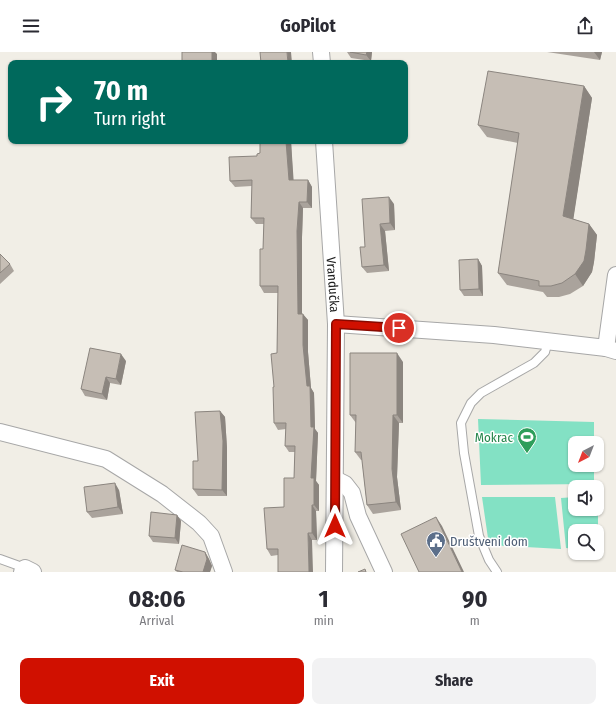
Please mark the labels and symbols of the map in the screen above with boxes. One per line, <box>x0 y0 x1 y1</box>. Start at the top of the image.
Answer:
street label: Vrandučka <box>324 257 343 313</box>
pin <box>382 311 416 345</box>
sports icon: Mokrac <box>516 426 538 454</box>
place label: Mokrac <box>475 430 513 445</box>
north arrow <box>568 436 604 472</box>
position arrow <box>314 505 356 547</box>
public building icon: Društveni dom <box>425 530 447 558</box>
place label: Društveni dom <box>450 534 528 549</box>

